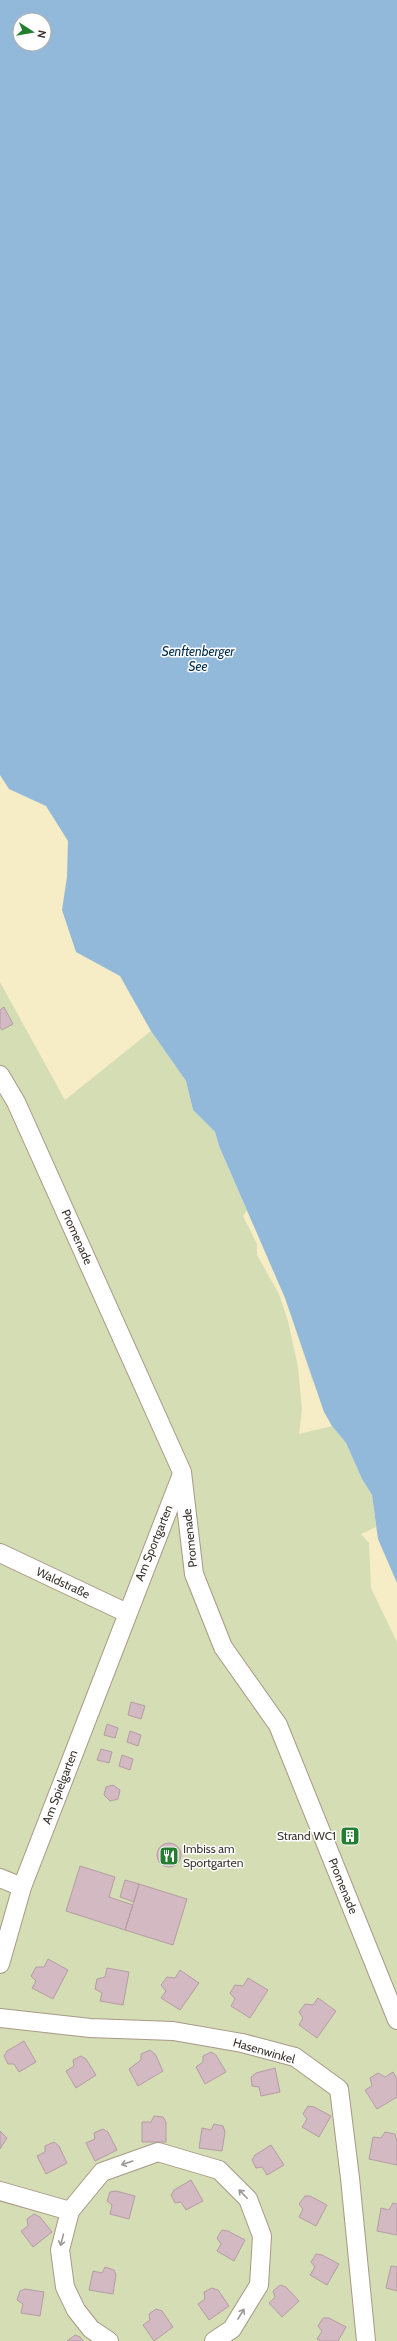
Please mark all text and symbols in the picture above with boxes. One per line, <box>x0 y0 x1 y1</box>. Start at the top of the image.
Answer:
north arrow <box>12 12 52 52</box>
text: N <box>34 29 49 39</box>
water label: Senftenberger See <box>162 643 235 674</box>
street label: Promenade <box>59 1207 96 1267</box>
street label: Am Sportgarten <box>131 1502 176 1583</box>
street label: Promenade <box>179 1508 200 1568</box>
street label: Waldstraße <box>34 1564 92 1602</box>
street label: Am Spielgarten <box>39 1747 81 1826</box>
building icon: Strand WC1 <box>339 1825 361 1847</box>
place label: Strand WC1 <box>277 1828 336 1843</box>
place label: Imbiss am Sportgarten <box>183 1841 244 1870</box>
restaurant icon: Imbiss am Sportgarten <box>158 1845 180 1867</box>
street label: Promenade <box>325 1856 361 1916</box>
street label: Hasenwinkel <box>231 2035 297 2067</box>
one-way arrow <box>121 2160 134 2167</box>
one-way arrow <box>238 2189 248 2199</box>
one-way arrow <box>58 2233 66 2246</box>
one-way arrow <box>238 2308 246 2320</box>

